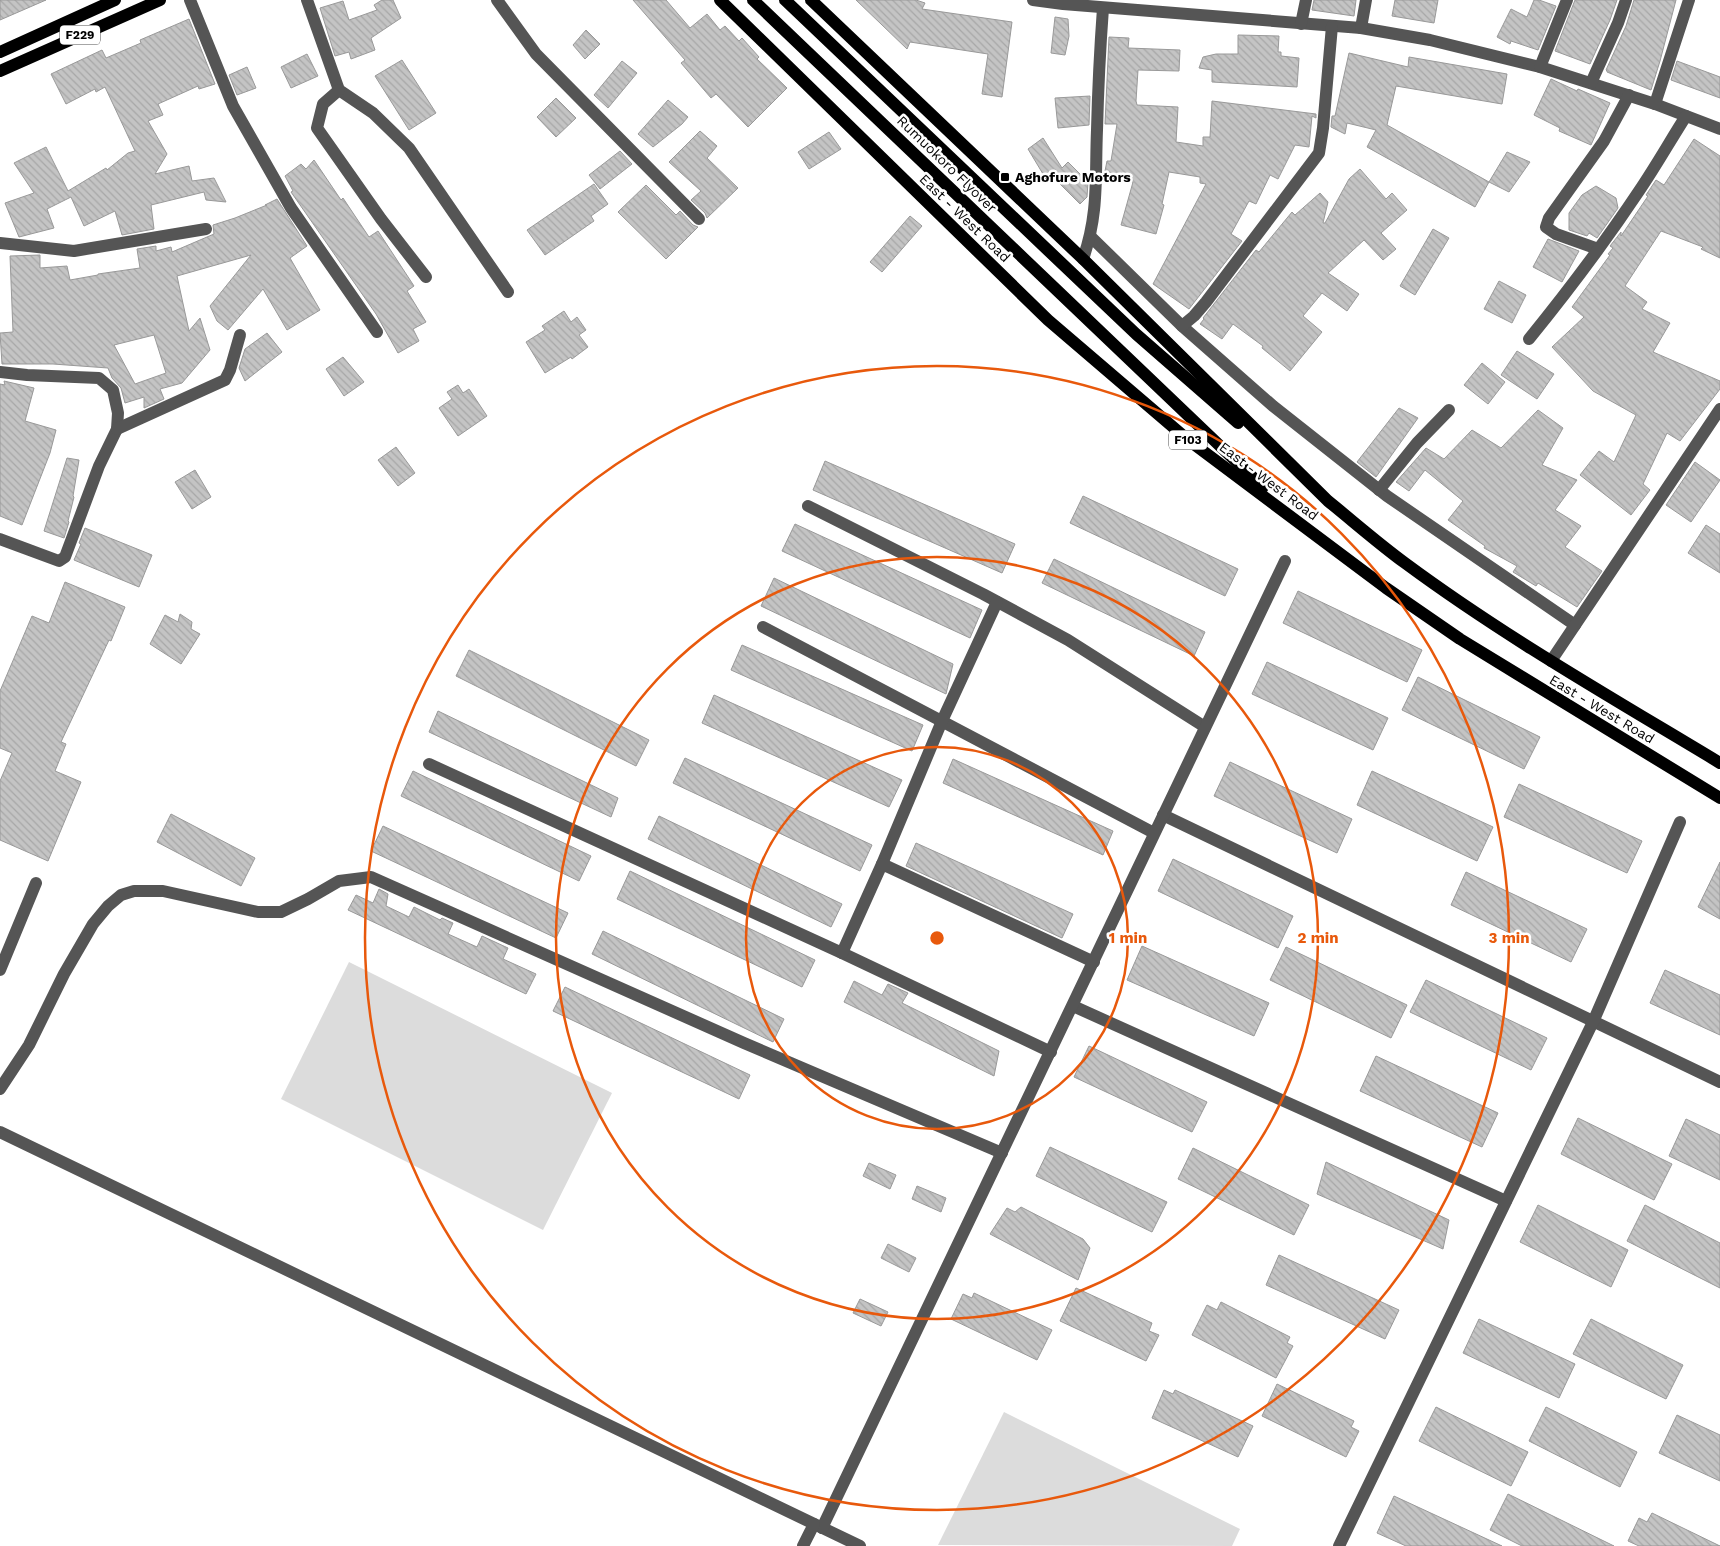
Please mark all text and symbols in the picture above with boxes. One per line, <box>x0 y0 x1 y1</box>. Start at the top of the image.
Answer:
road number: F229 <box>60 26 100 44</box>
street label: Rumuokoro Flyover <box>894 112 1000 216</box>
place label: Aghofure Motors <box>1015 169 1131 185</box>
street label: East - West Road <box>916 171 1014 265</box>
marker: Aghofure Motors <box>999 171 1011 183</box>
road number: F103 <box>1169 430 1207 450</box>
street label: East - West Road <box>1216 439 1322 523</box>
street label: East - West Road <box>1547 671 1657 747</box>
centre of rings <box>928 929 946 947</box>
text: 1 min <box>1109 929 1147 947</box>
text: 2 min <box>1297 929 1339 947</box>
text: 3 min <box>1489 929 1529 947</box>

